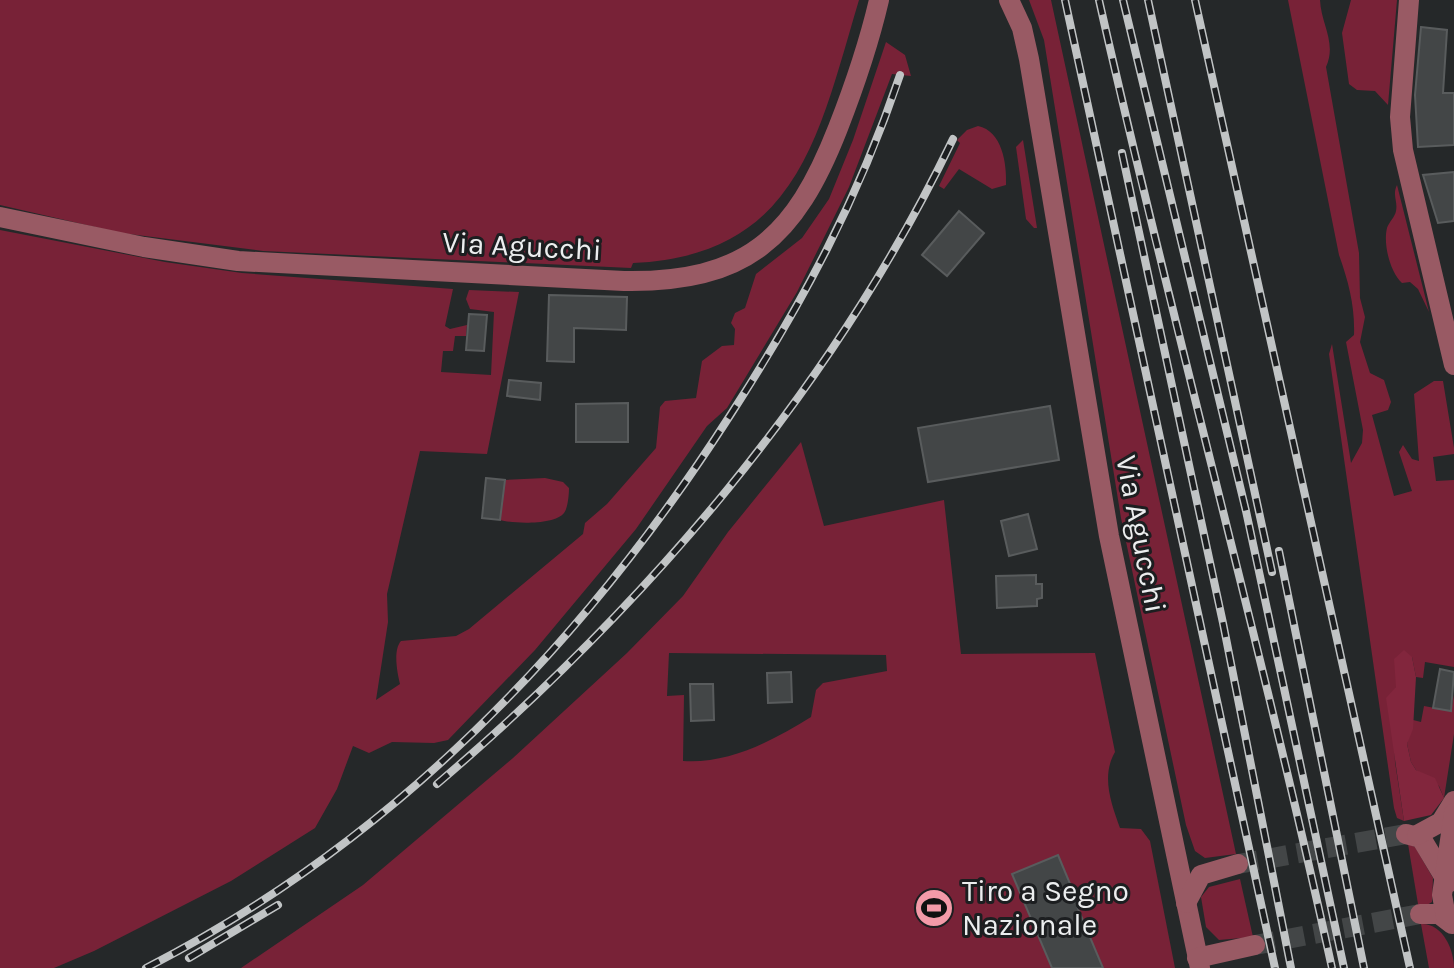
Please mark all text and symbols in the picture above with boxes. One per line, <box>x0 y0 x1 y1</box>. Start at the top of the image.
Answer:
street label: Via Agucchi <box>441 224 603 268</box>
street label: Via Agucchi <box>1108 452 1174 616</box>
place label: Tiro a Segno Nazionale <box>962 873 1129 943</box>
sports icon: Tiro a Segno Nazionale <box>913 887 955 929</box>

